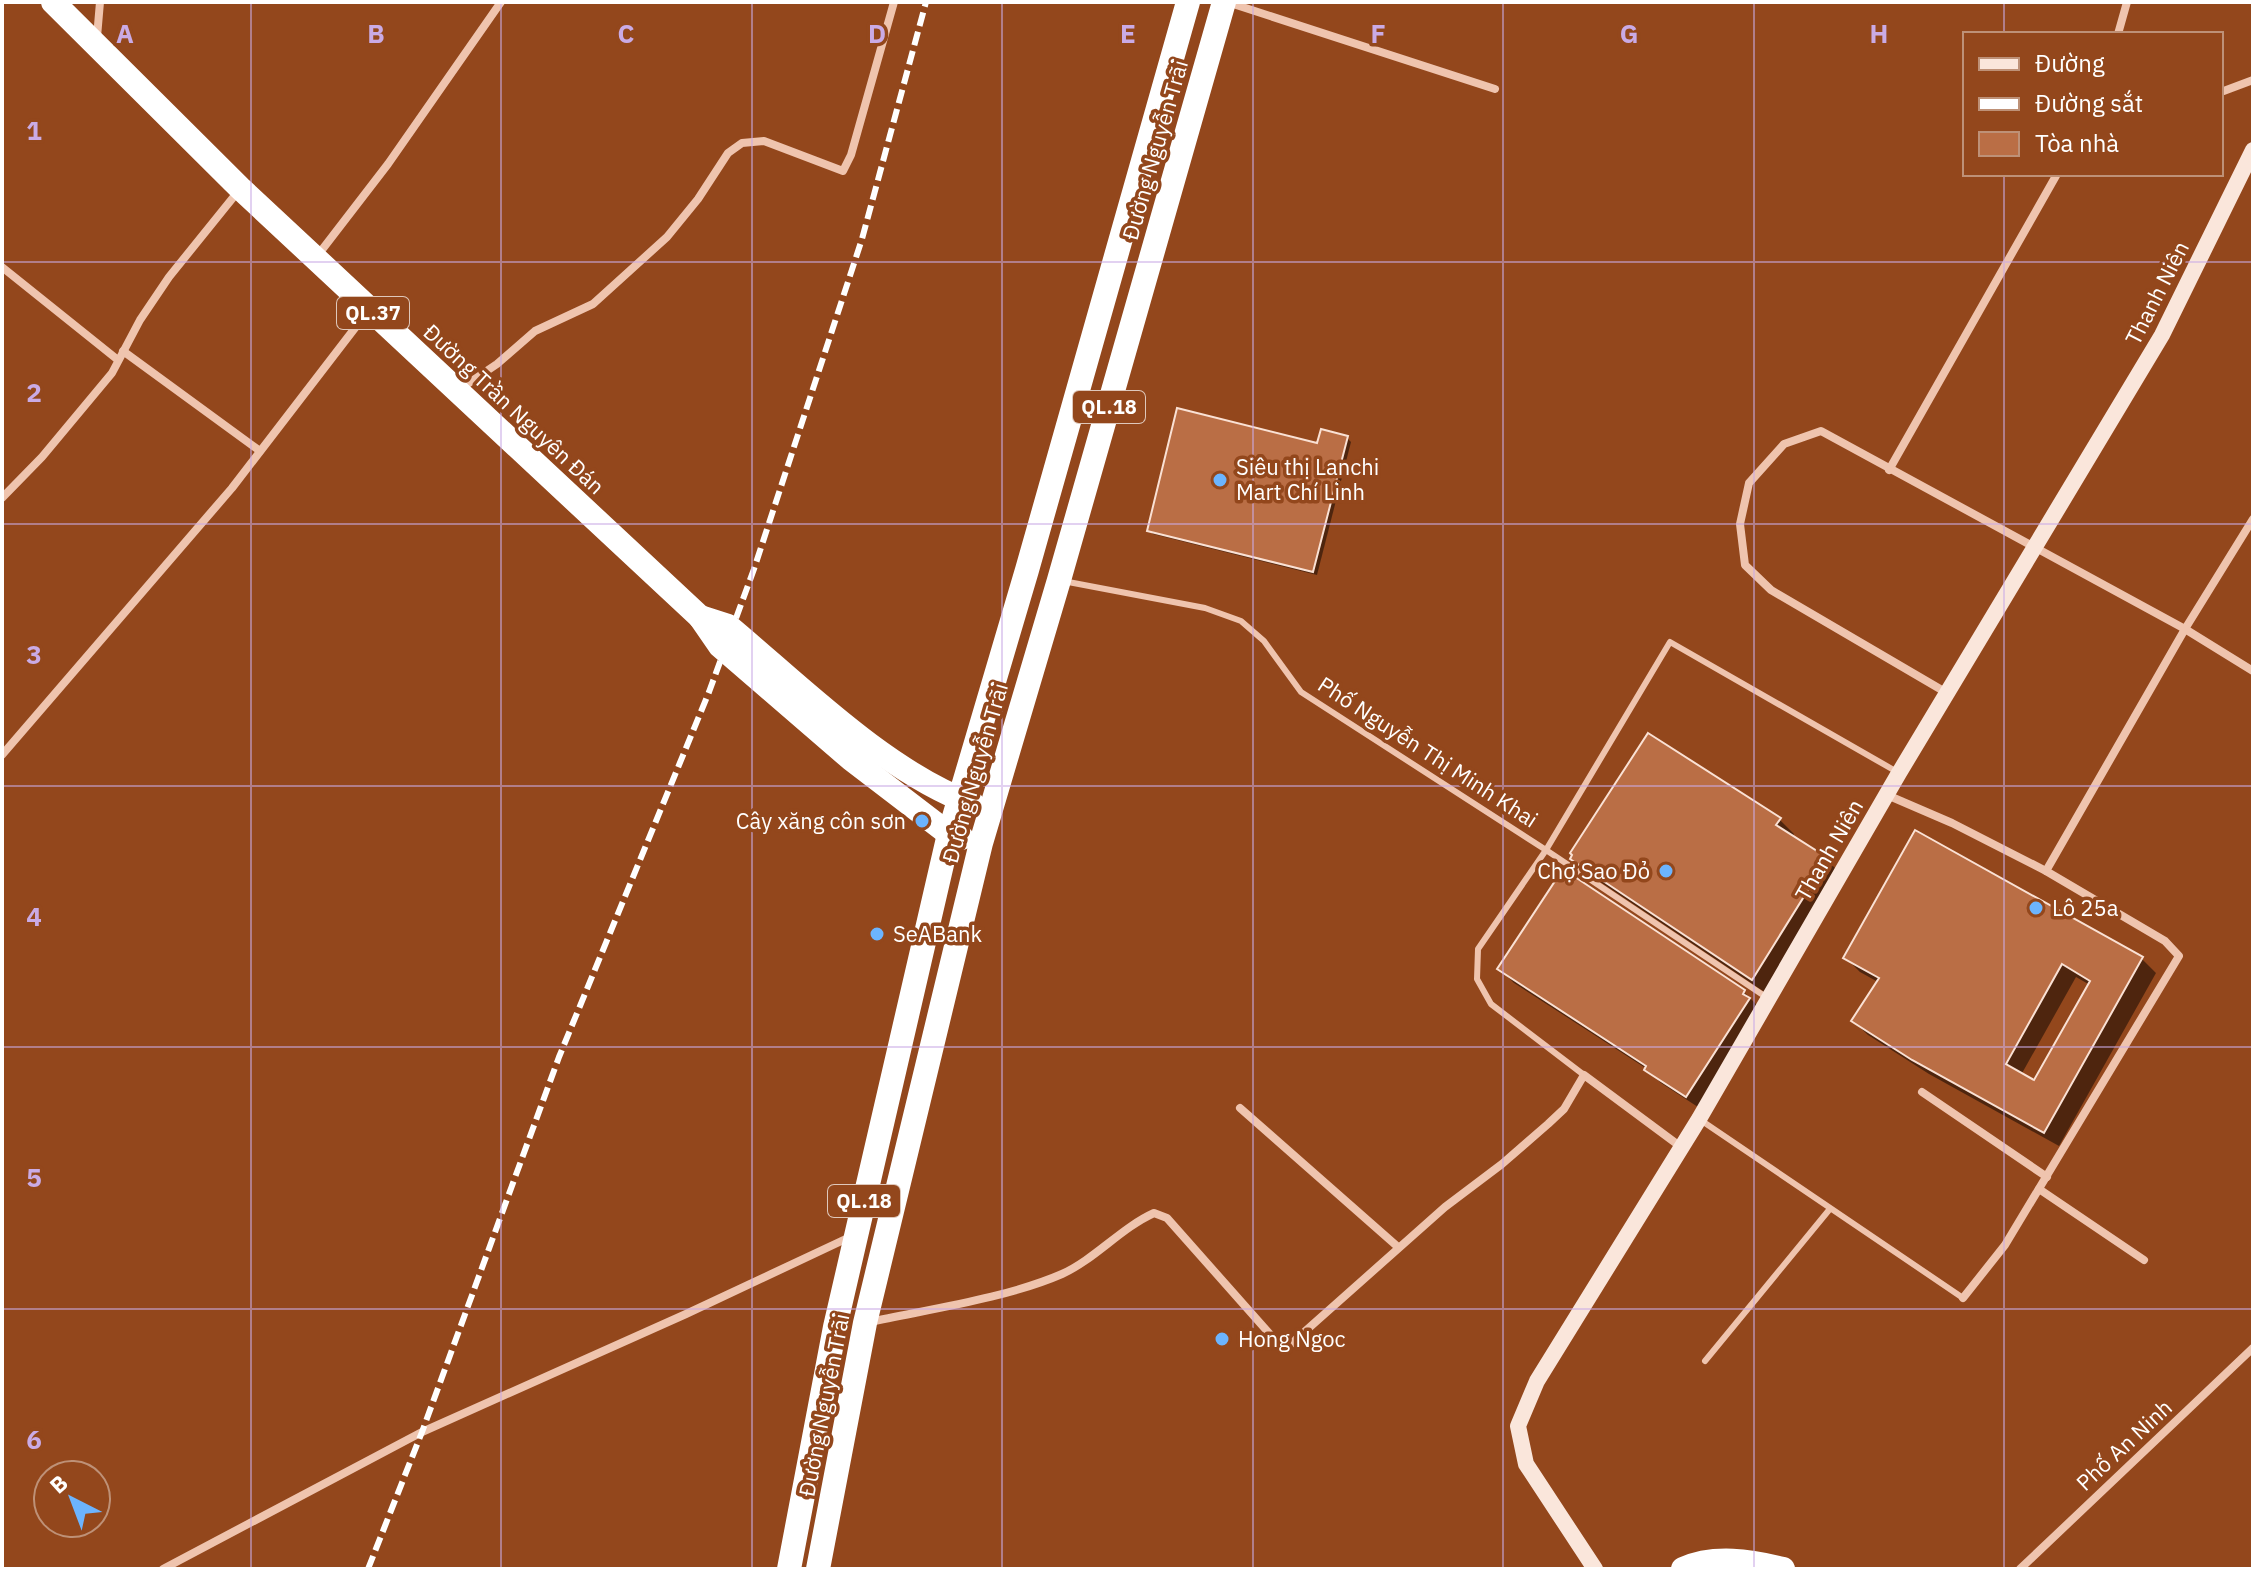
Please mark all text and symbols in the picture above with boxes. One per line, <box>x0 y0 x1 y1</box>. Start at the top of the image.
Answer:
text: A <box>116 16 134 50</box>
text: B <box>367 16 385 50</box>
text: C <box>618 16 635 50</box>
text: D <box>868 16 886 50</box>
text: E <box>1120 16 1136 50</box>
text: F <box>1370 16 1386 50</box>
text: G <box>1620 16 1638 50</box>
text: H <box>1870 16 1888 50</box>
legend <box>1963 32 2223 176</box>
text: Đường <box>2035 47 2105 79</box>
street label: Đường Nguyễn Trãi <box>1115 56 1194 243</box>
text: Đường sắt <box>2035 87 2143 119</box>
text: 1 <box>26 113 42 147</box>
text: Tòa nhà <box>2035 127 2119 159</box>
street label: Thanh Niên <box>2118 236 2195 350</box>
road number: QL.37 <box>337 297 409 329</box>
street label: Đường Trần Nguyên Đán <box>418 317 611 500</box>
text: 2 <box>26 375 42 409</box>
road number: QL.18 <box>1073 391 1145 423</box>
place label: Siêu thị Lanchi Mart Chí Linh <box>1236 452 1379 506</box>
marker: Siêu thị Lanchi Mart Chí Linh <box>1211 471 1229 489</box>
text: 3 <box>26 637 42 671</box>
street label: Phố Nguyễn Thị Minh Khai <box>1313 670 1544 834</box>
street label: Đường Nguyễn Trãi <box>935 679 1014 866</box>
street label: Thanh Niên <box>1788 794 1869 906</box>
place label: Cây xăng côn sơn <box>736 806 906 835</box>
marker: Cây xăng côn sơn <box>913 812 931 830</box>
place label: Chợ Sao Đỏ <box>1537 856 1650 885</box>
marker: Chợ Sao Đỏ <box>1657 862 1675 880</box>
place label: Lô 25a <box>2052 893 2119 922</box>
text: 4 <box>26 899 42 933</box>
marker: Lô 25a <box>2027 899 2045 917</box>
place label: SeABank <box>893 919 983 948</box>
marker: SeABank <box>868 925 886 943</box>
text: 5 <box>26 1160 42 1194</box>
road number: QL.18 <box>828 1185 900 1217</box>
street label: Đường Nguyễn Trãi <box>792 1311 855 1499</box>
place label: Hong Ngoc <box>1238 1324 1346 1353</box>
marker: Hong Ngoc <box>1213 1330 1231 1348</box>
street label: Phố An Ninh <box>2069 1393 2178 1497</box>
text: 6 <box>26 1422 42 1456</box>
north arrow <box>32 1459 112 1539</box>
text: B <box>43 1468 73 1499</box>

